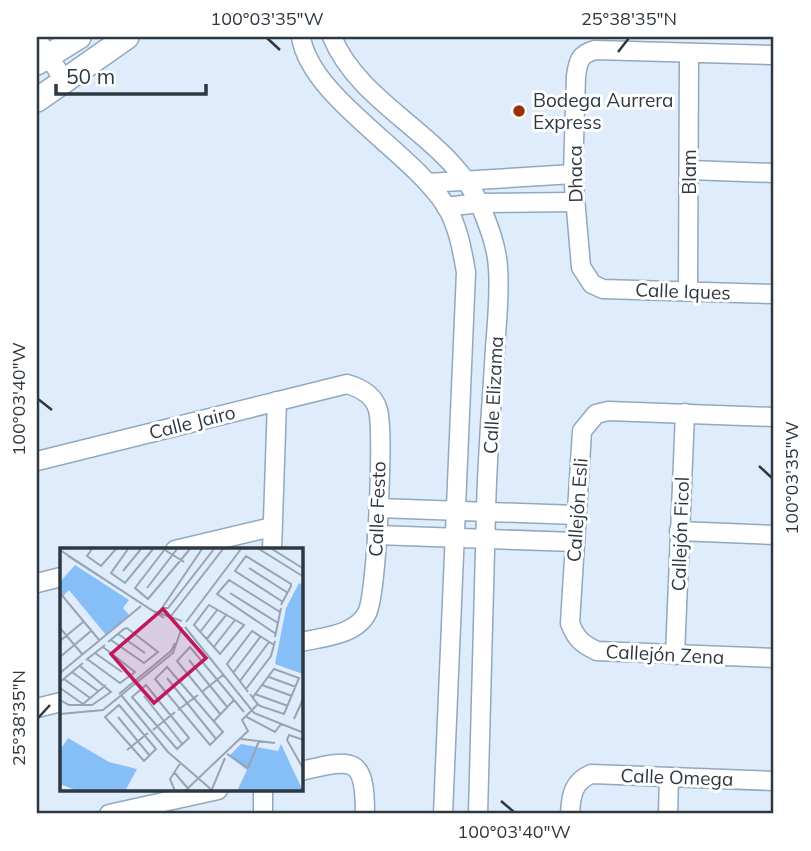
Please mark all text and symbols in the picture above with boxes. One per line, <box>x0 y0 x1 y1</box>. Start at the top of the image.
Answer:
text: 100°03'35"W <box>210 7 324 30</box>
text: 25°38'35"N <box>581 7 677 30</box>
scale bar <box>56 52 206 96</box>
text: 50 m <box>66 63 115 89</box>
place label: Bodega Aurrera Express <box>533 88 673 134</box>
marker: Bodega Aurrera Express <box>511 103 527 119</box>
street label: Dhaca <box>563 145 587 203</box>
street label: Blam <box>677 149 701 195</box>
street label: Calle Iques <box>635 277 731 305</box>
street label: Calle Elizama <box>478 336 508 454</box>
text: 100°03'40"W <box>7 342 30 456</box>
street label: Calle Jairo <box>146 400 238 444</box>
text: 100°03'35"W <box>780 421 803 535</box>
street label: Callejón Esli <box>561 457 593 563</box>
street label: Calle Festo <box>363 461 391 557</box>
street label: Callejón Ficol <box>666 476 694 592</box>
inset map <box>60 548 303 792</box>
street label: Callejón Zena <box>605 639 725 669</box>
text: 25°38'35"N <box>7 670 30 766</box>
street label: Calle Omega <box>620 763 734 791</box>
text: 100°03'40"W <box>457 820 571 843</box>

